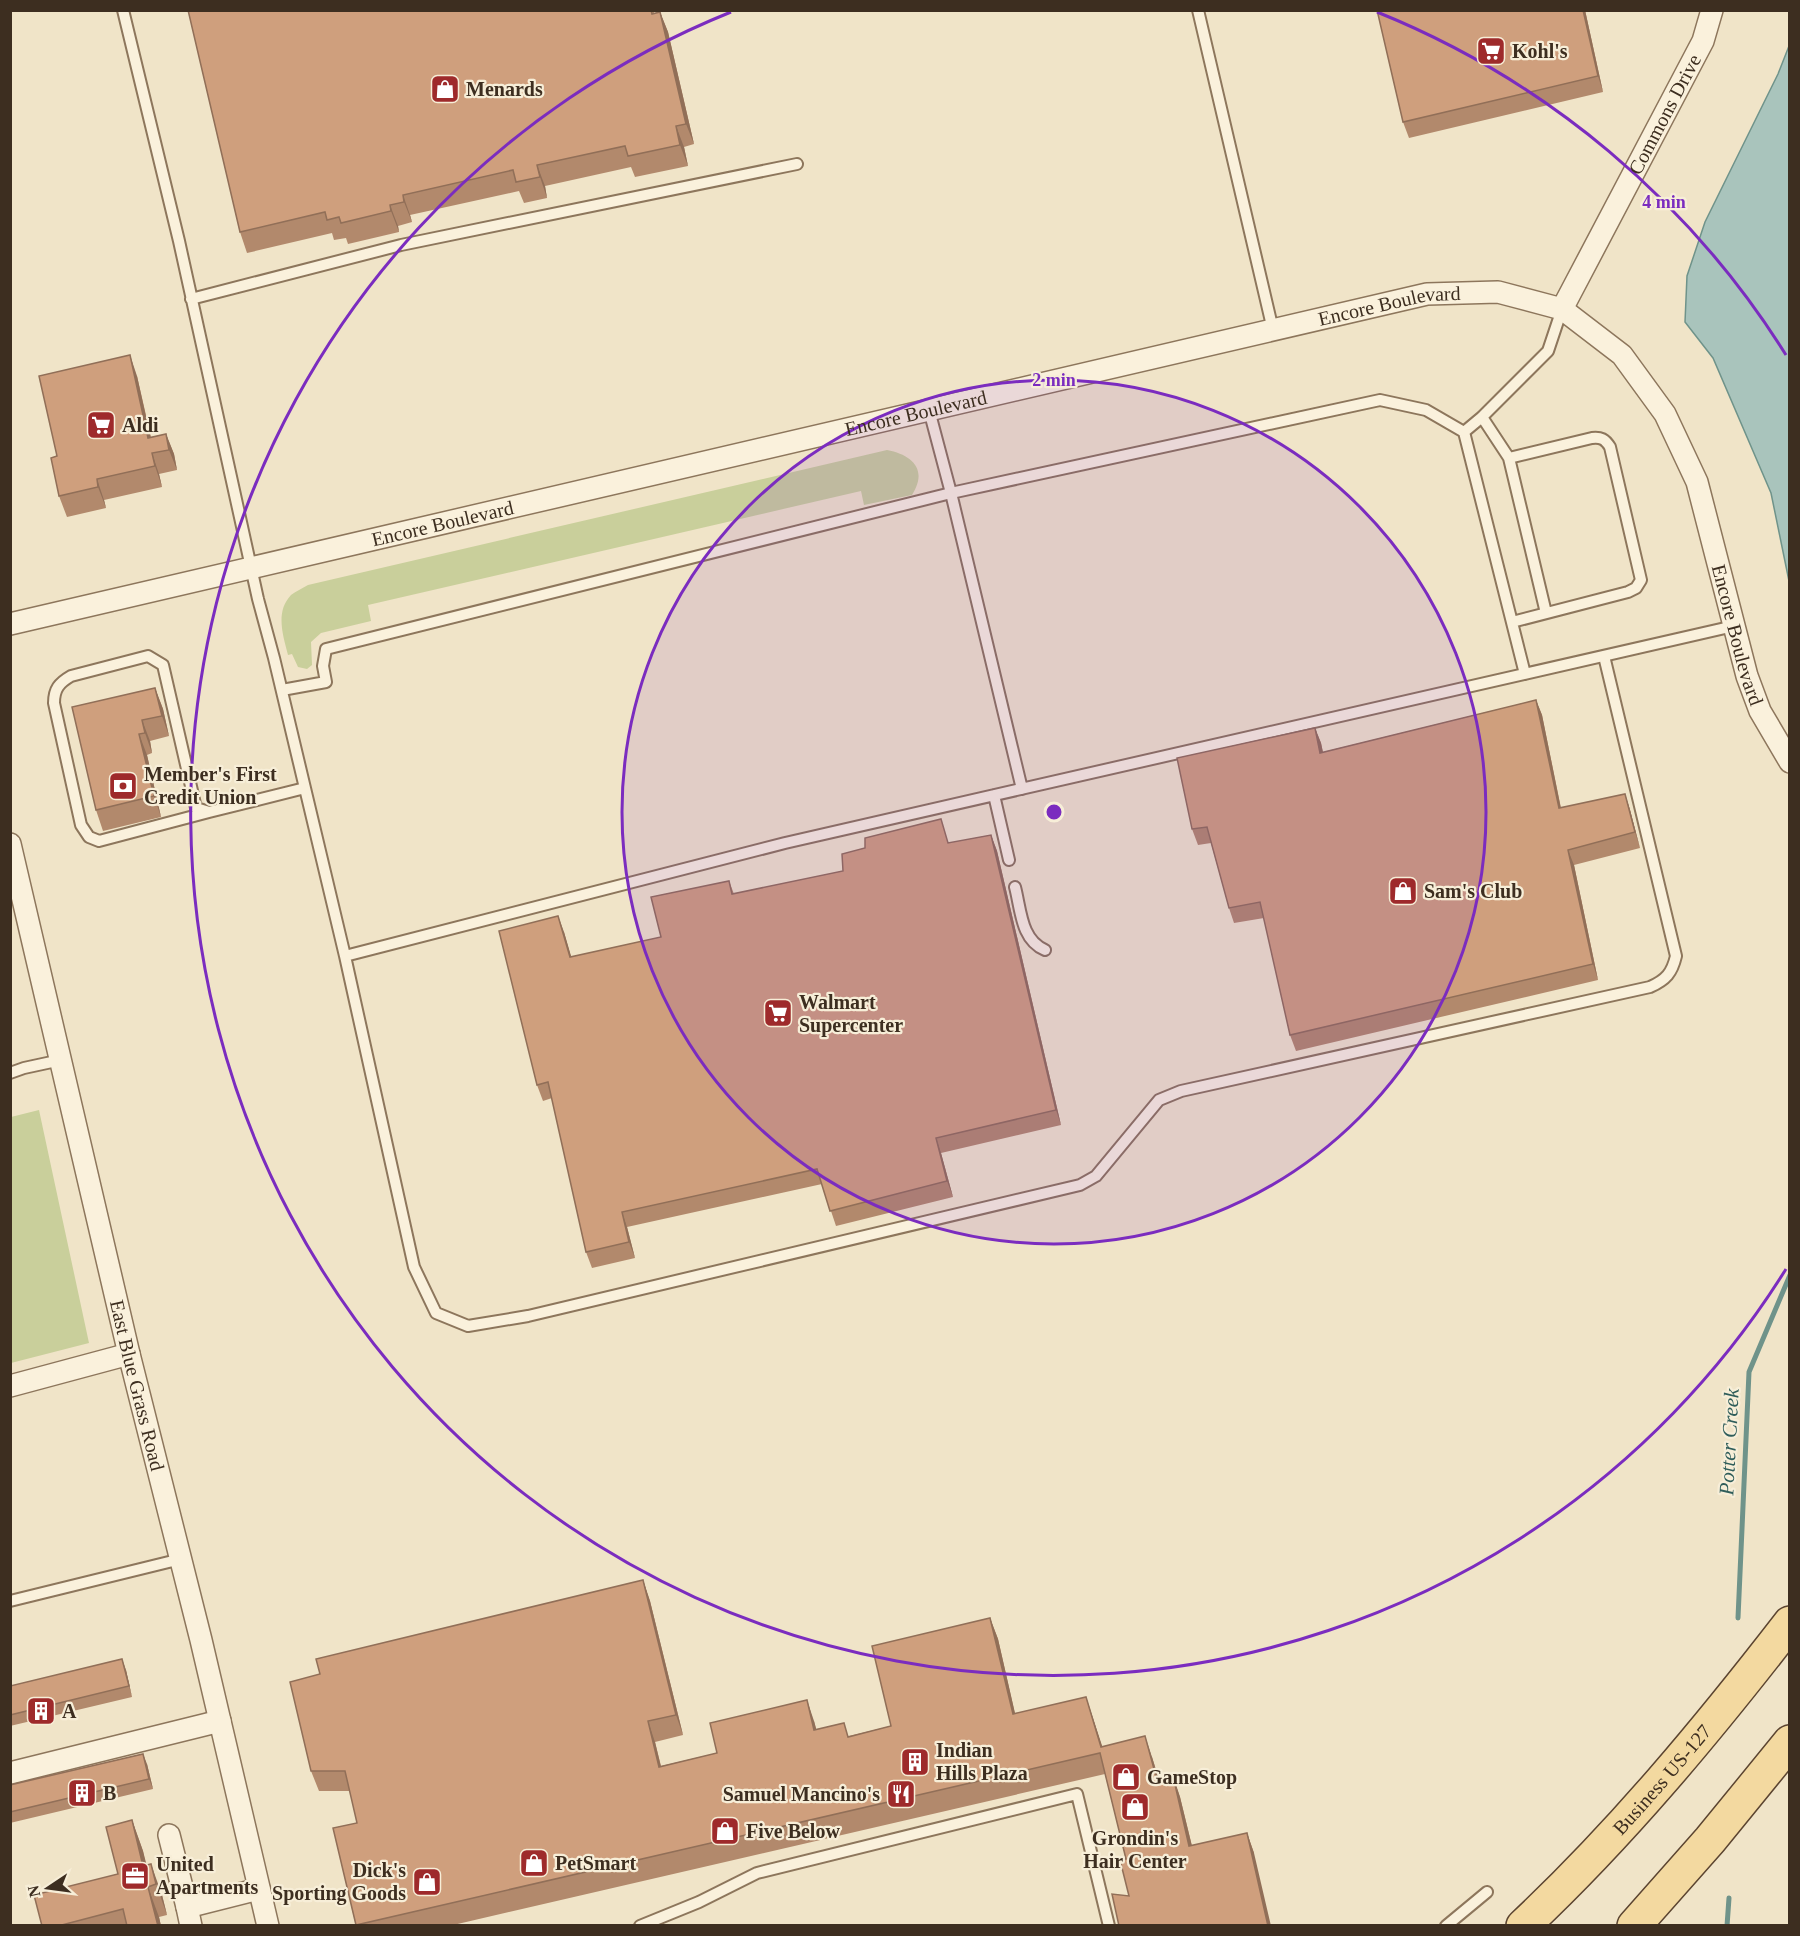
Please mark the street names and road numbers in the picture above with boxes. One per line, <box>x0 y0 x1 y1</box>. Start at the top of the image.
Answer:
street label: Commons Drive <box>1624 50 1705 178</box>
street label: Encore Boulevard <box>1316 282 1461 330</box>
street label: Encore Boulevard <box>843 386 989 440</box>
street label: Encore Boulevard <box>369 496 516 550</box>
street label: Encore Boulevard <box>1708 562 1768 708</box>
street label: East Blue Grass Road <box>106 1298 169 1473</box>
street label: Business US-127 <box>1608 1720 1716 1839</box>

